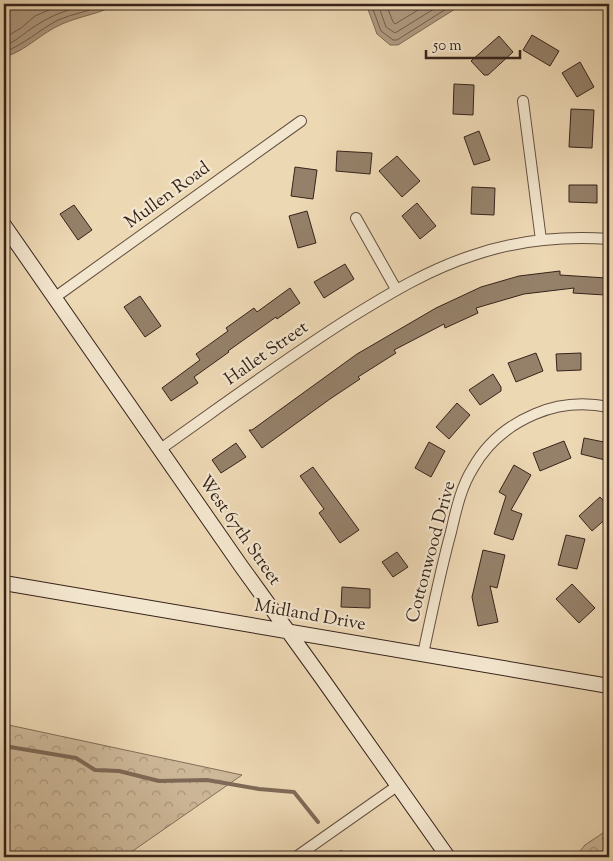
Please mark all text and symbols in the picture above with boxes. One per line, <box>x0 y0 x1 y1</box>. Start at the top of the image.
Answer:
scale bar <box>426 28 519 60</box>
text: 50 m <box>432 36 462 57</box>
street label: Mullen Road <box>120 156 216 236</box>
street label: Hallet Street <box>220 315 314 393</box>
street label: West 67th Street <box>191 471 287 591</box>
street label: Cottonwood Drive <box>401 478 463 626</box>
street label: Midland Drive <box>252 593 368 639</box>

